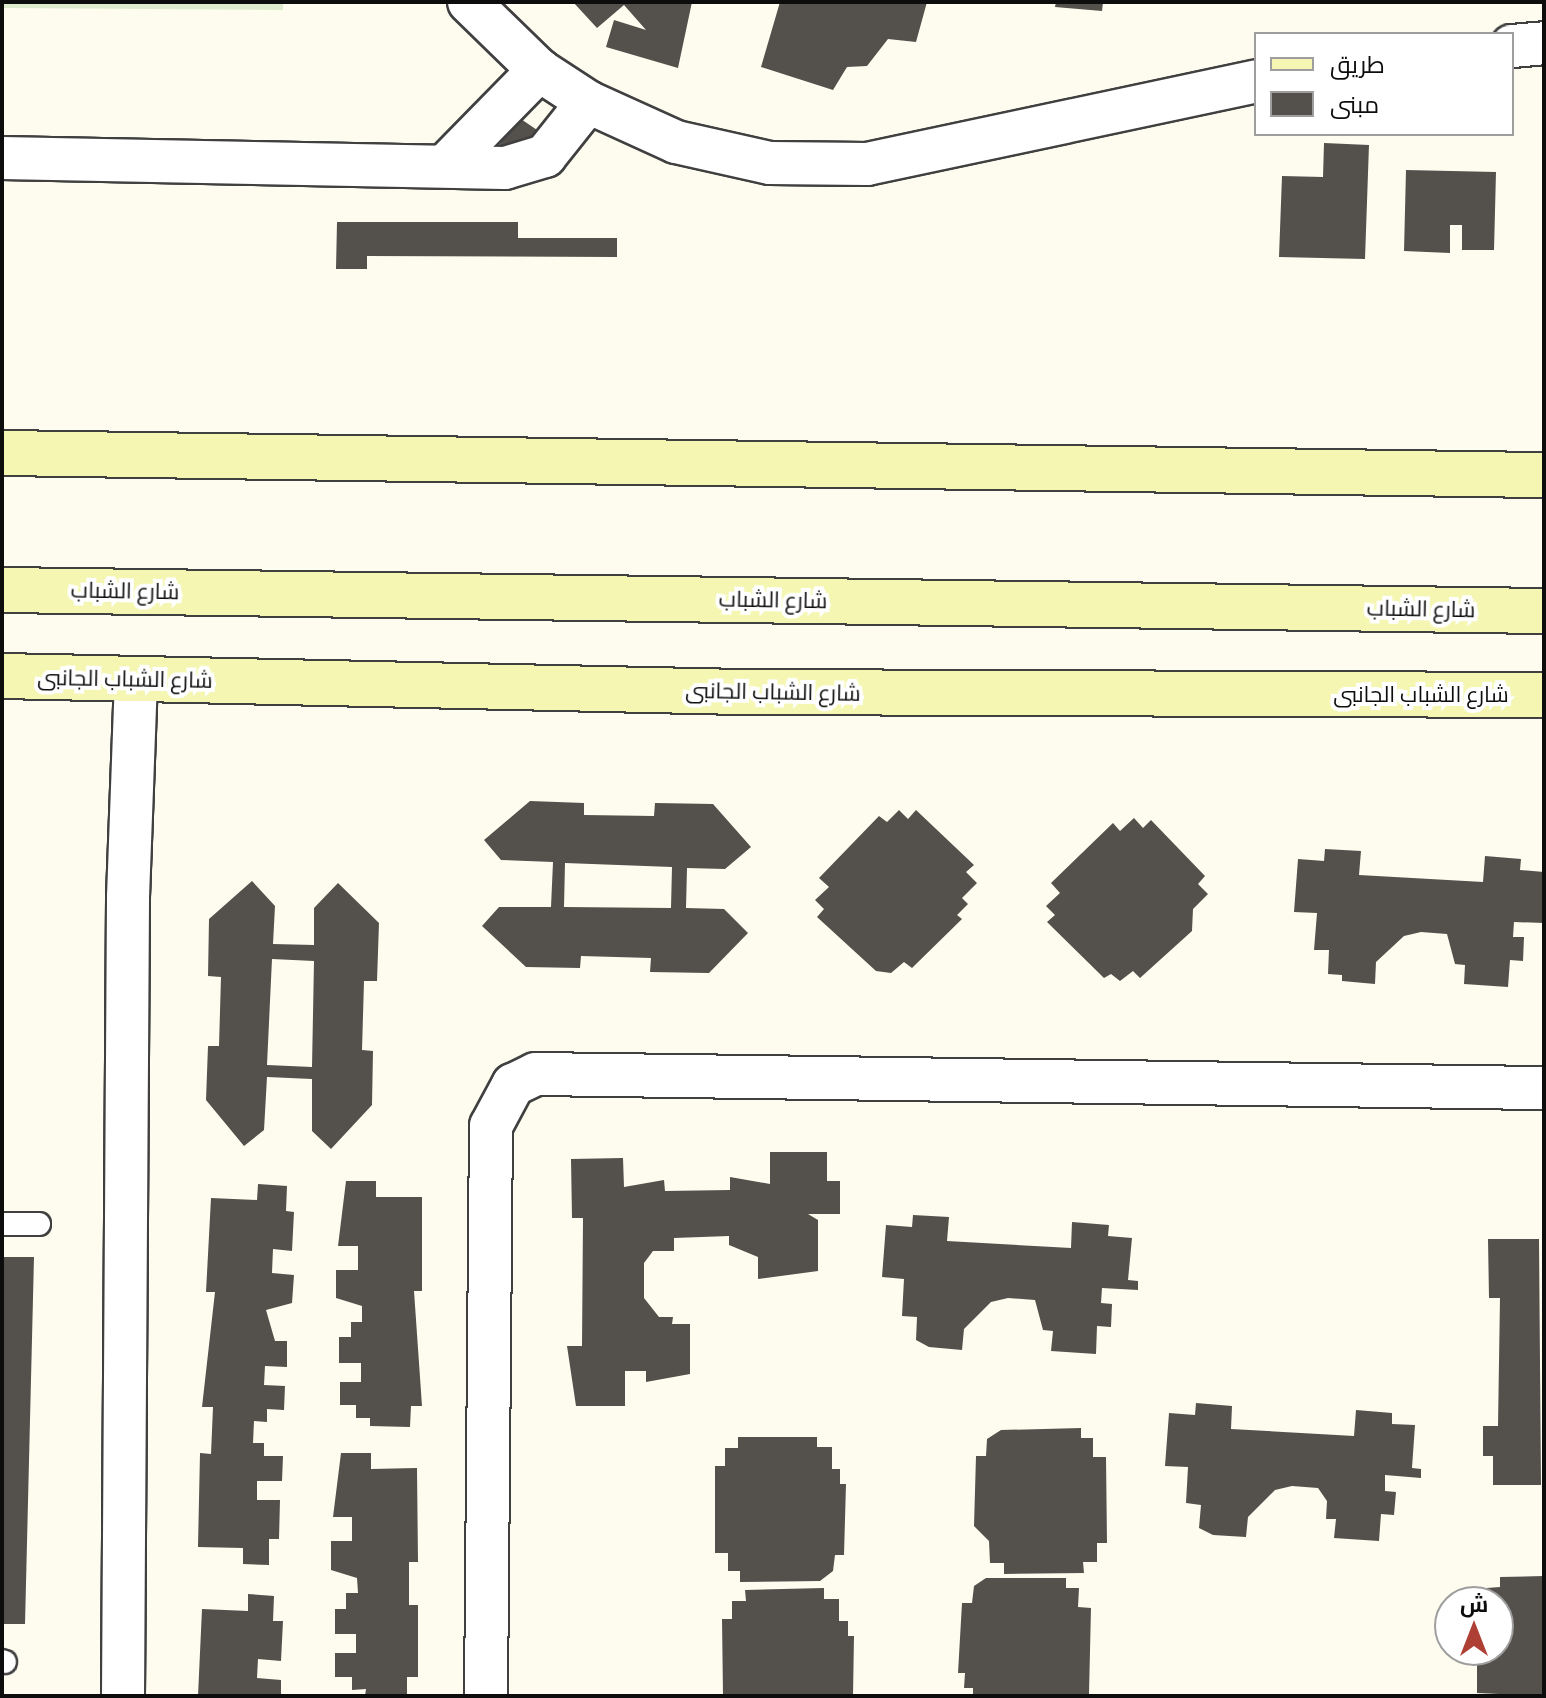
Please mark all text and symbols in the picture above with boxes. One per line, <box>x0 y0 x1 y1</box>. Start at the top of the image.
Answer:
legend <box>1254 32 1514 136</box>
text: طريق <box>1330 42 1385 87</box>
text: مبنى <box>1330 82 1379 127</box>
street label: شارع الشباب <box>70 577 180 605</box>
street label: شارع الشباب <box>718 586 828 614</box>
street label: شارع الشباب <box>1366 595 1476 623</box>
street label: شارع الشباب الجانبى <box>37 664 213 694</box>
street label: شارع الشباب الجانبى <box>685 677 861 707</box>
street label: شارع الشباب الجانبى <box>1333 682 1509 708</box>
text: ش <box>1460 1583 1488 1625</box>
north arrow <box>1434 1586 1514 1666</box>

